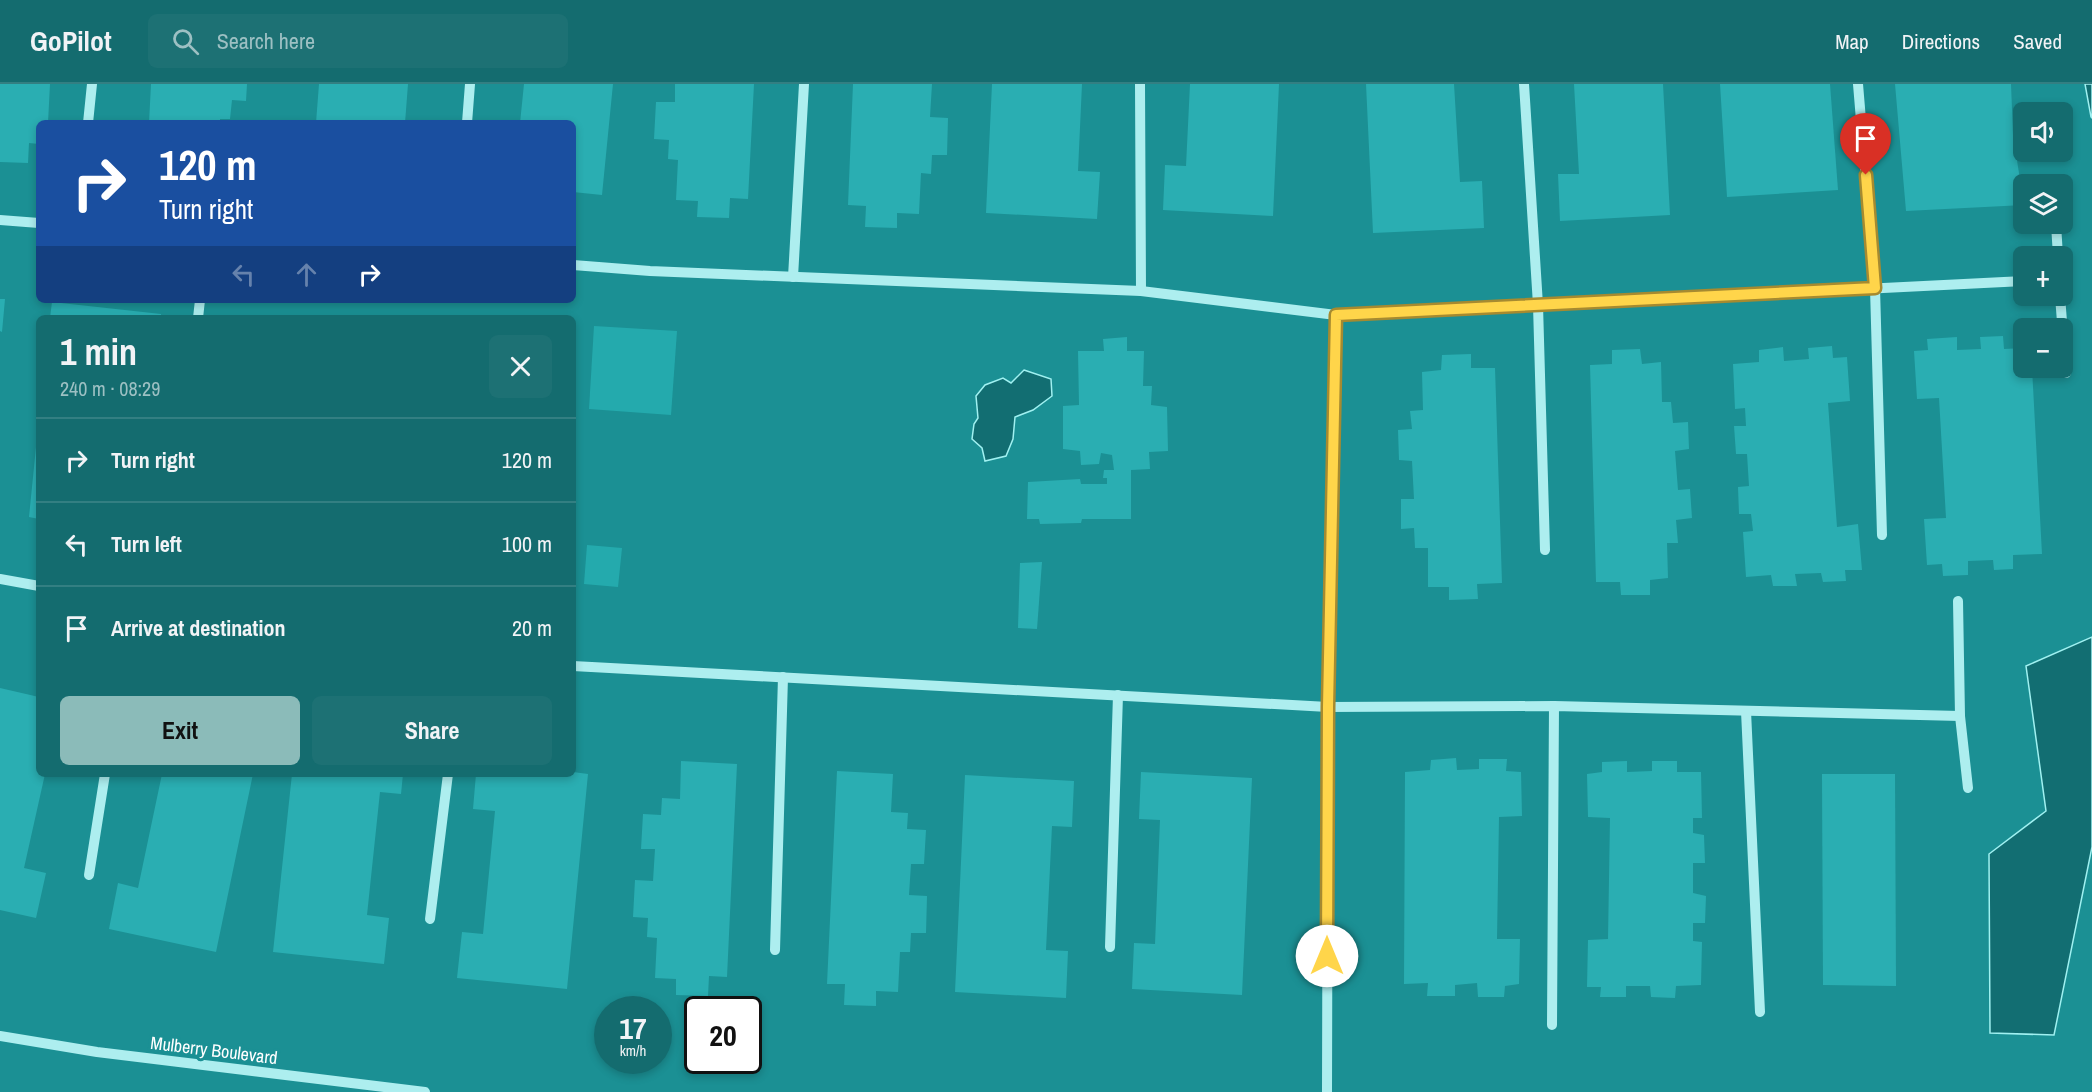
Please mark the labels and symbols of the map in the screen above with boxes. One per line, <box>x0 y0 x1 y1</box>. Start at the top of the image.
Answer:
pin <box>1840 113 1891 175</box>
position arrow <box>1295 924 1359 988</box>
speed limit sign: 20 <box>684 996 762 1074</box>
street label: Mulberry Boulevard <box>149 1030 279 1070</box>

